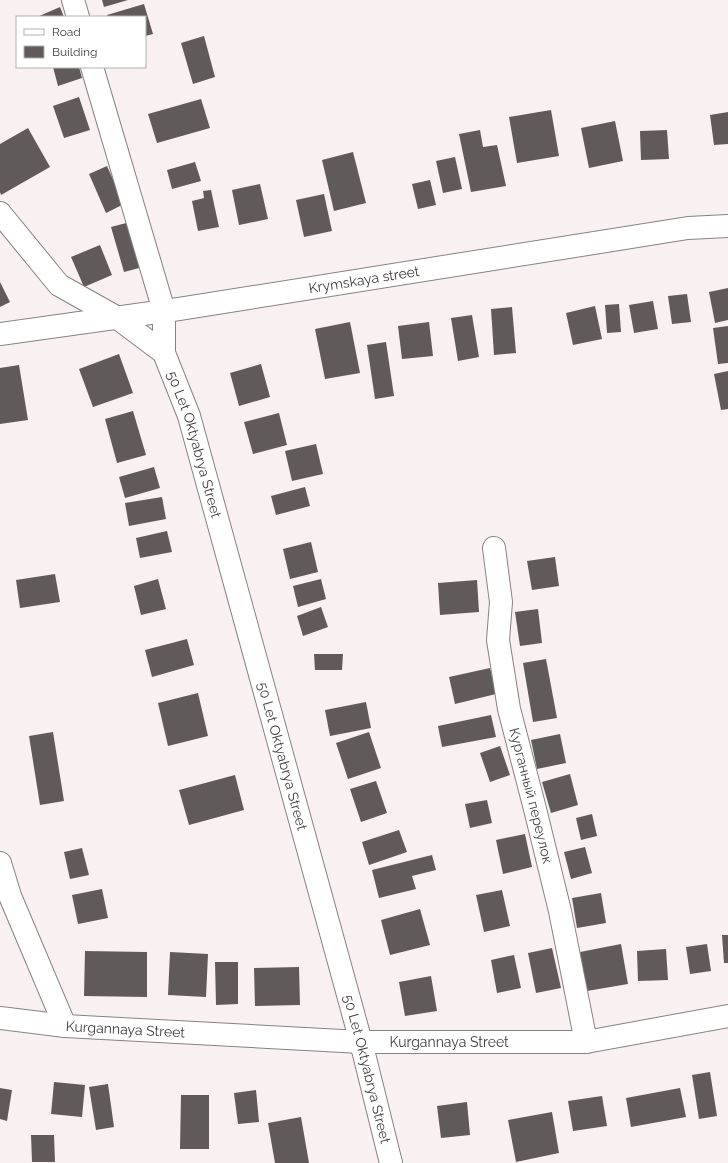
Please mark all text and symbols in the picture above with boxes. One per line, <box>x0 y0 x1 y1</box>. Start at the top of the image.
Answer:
legend <box>16 16 146 68</box>
text: Road <box>52 25 81 39</box>
text: Building <box>52 45 98 59</box>
street label: Krymskaya street <box>307 263 421 296</box>
street label: 50 Let Oktyabrya Street <box>164 369 225 520</box>
street label: 50 Let Oktyabrya Street <box>254 680 311 832</box>
street label: Курганный переулок <box>506 726 556 865</box>
street label: 50 Let Oktyabrya Street <box>340 993 394 1145</box>
street label: Kurgannaya Street <box>65 1018 186 1040</box>
street label: Kurgannaya Street <box>389 1034 509 1050</box>

